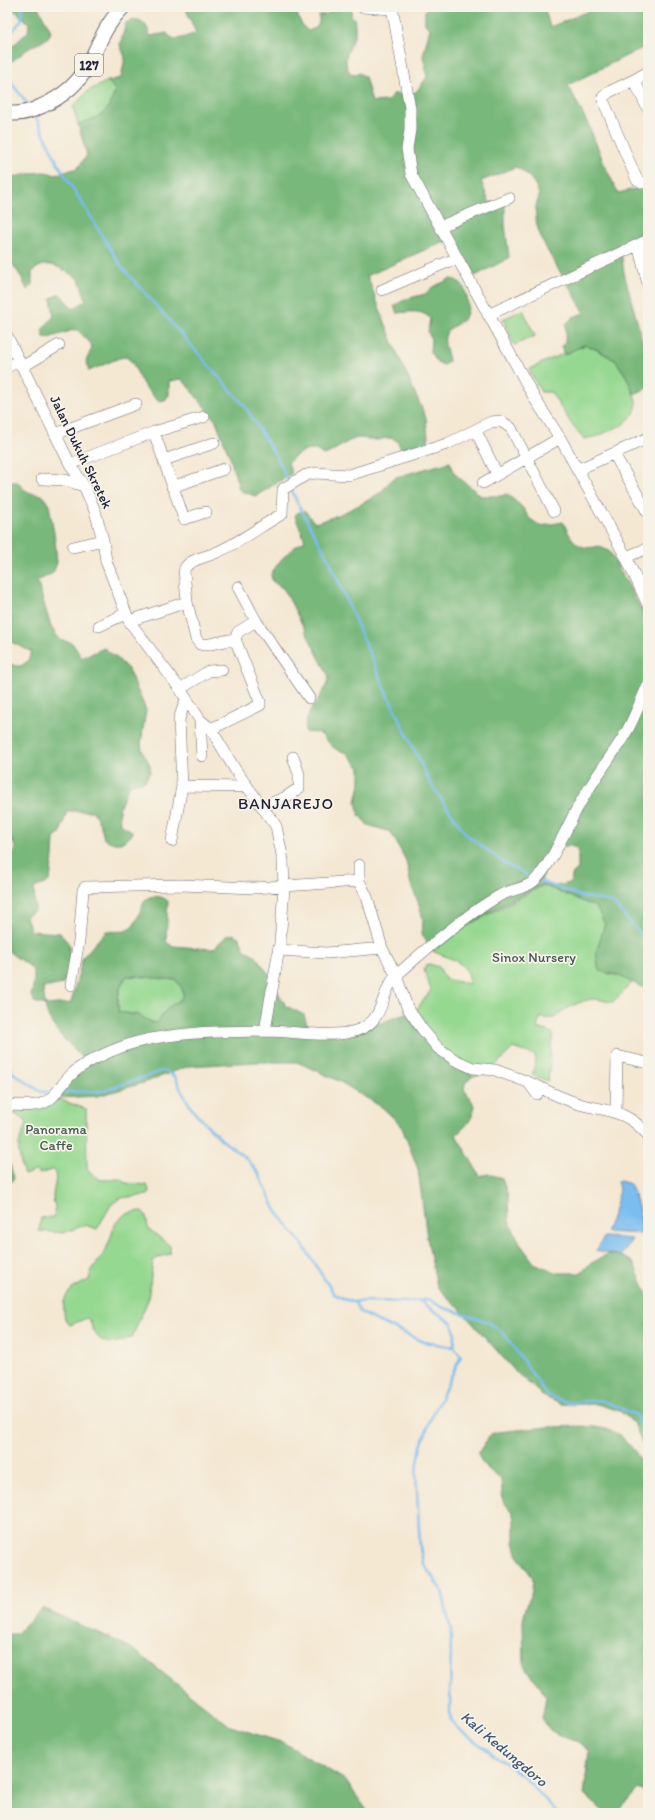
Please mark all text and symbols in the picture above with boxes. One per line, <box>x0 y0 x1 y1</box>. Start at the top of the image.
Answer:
road number: 127 <box>75 54 103 76</box>
street label: Jalan Dukuh Skretek <box>46 393 116 511</box>
district label: BANJAREJO <box>238 794 334 813</box>
park label: Sinox Nursery <box>492 949 576 966</box>
park label: Panorama Caffe <box>25 1121 87 1154</box>
water label: Kali Kedungdoro <box>457 1708 551 1791</box>

